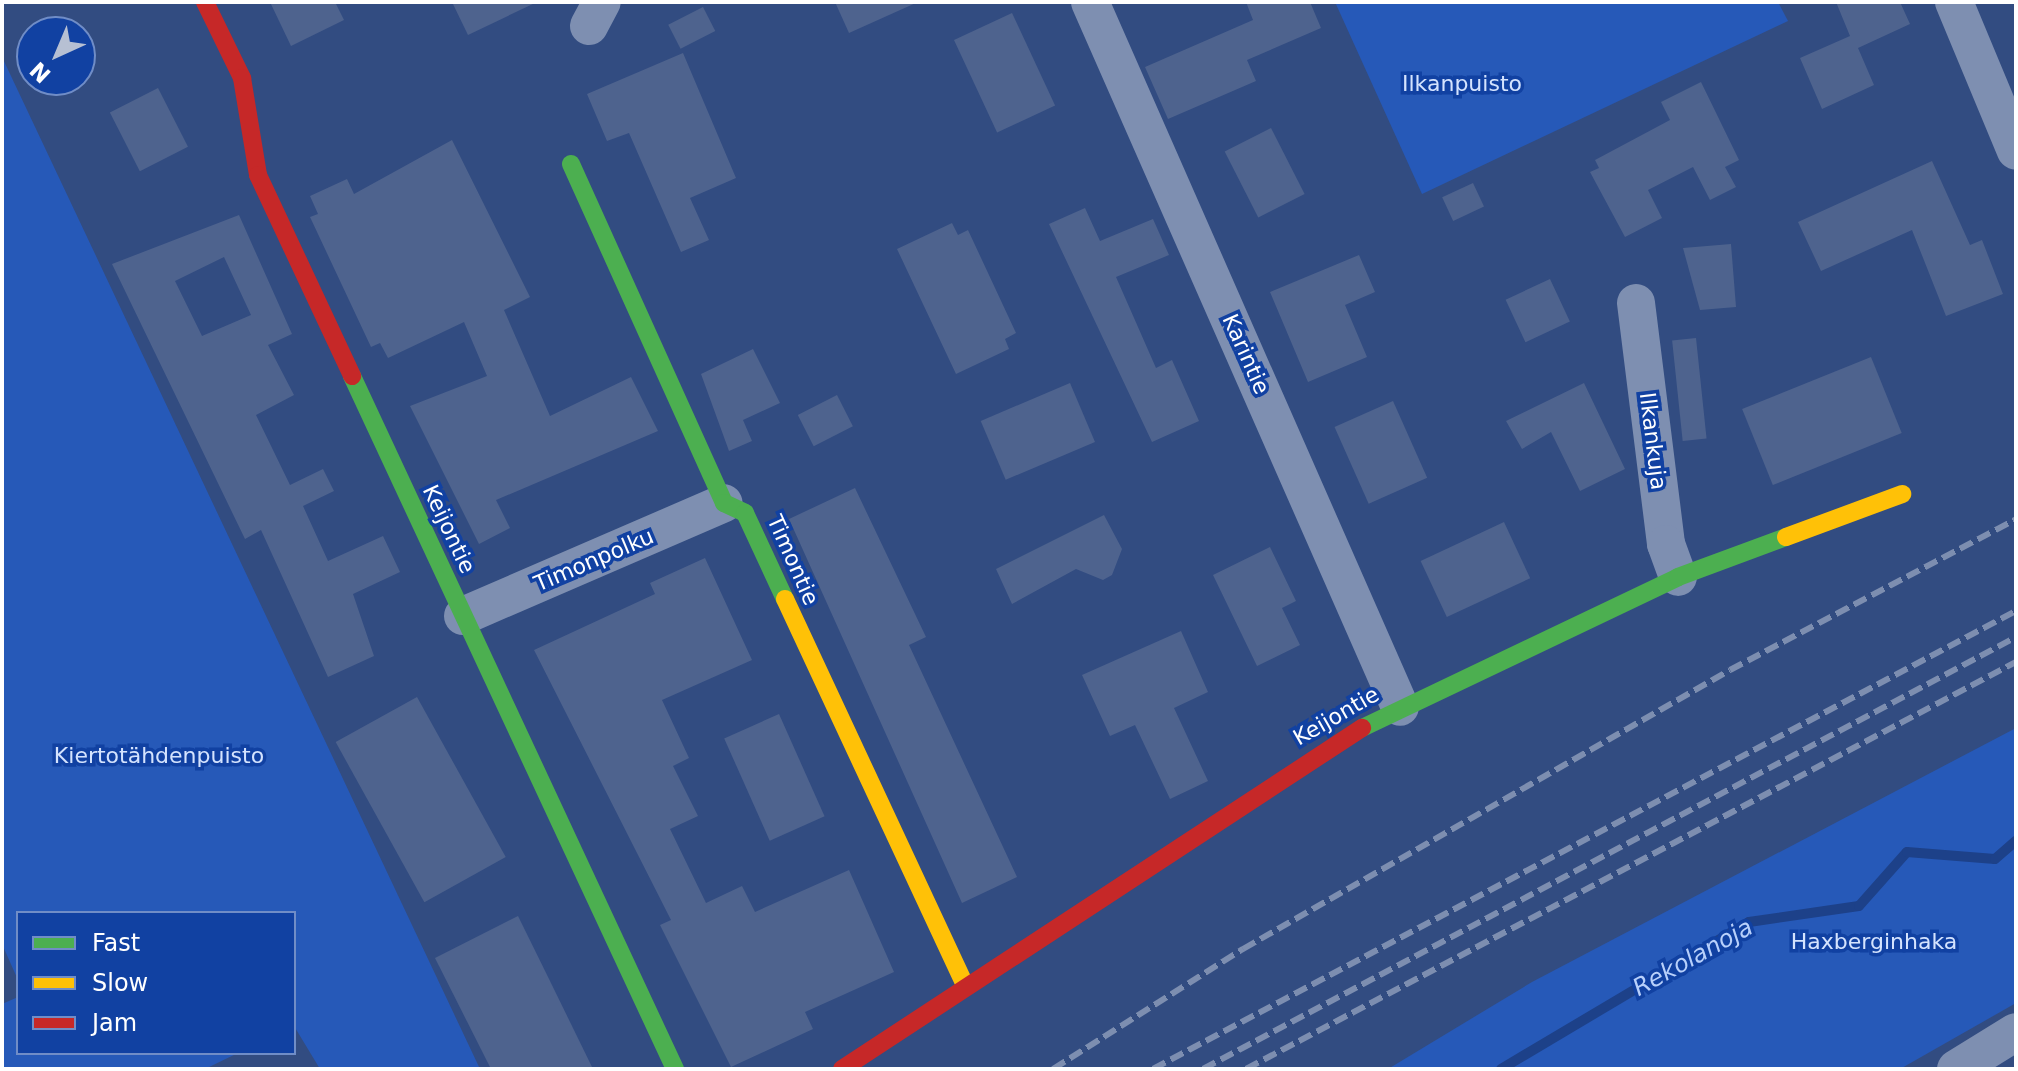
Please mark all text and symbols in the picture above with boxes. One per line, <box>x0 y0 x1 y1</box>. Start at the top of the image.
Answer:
north arrow <box>16 16 96 96</box>
text: N <box>25 57 56 88</box>
park label: Ilkanpuisto <box>1402 71 1522 97</box>
street label: Karintie <box>1217 310 1275 398</box>
street label: Ilkankuja <box>1634 391 1672 491</box>
street label: Keijontie <box>417 480 481 578</box>
street label: Timontie <box>761 511 825 609</box>
street label: Timonpolku <box>530 523 658 597</box>
street label: Keijontie <box>1288 681 1384 751</box>
park label: Kiertotähdenpuisto <box>54 743 264 769</box>
legend <box>16 911 296 1055</box>
water label: Rekolanoja <box>1628 913 1758 1003</box>
text: Fast <box>92 929 140 957</box>
park label: Haxberginhaka <box>1791 929 1957 955</box>
text: Slow <box>92 969 148 997</box>
text: Jam <box>92 1009 137 1037</box>

